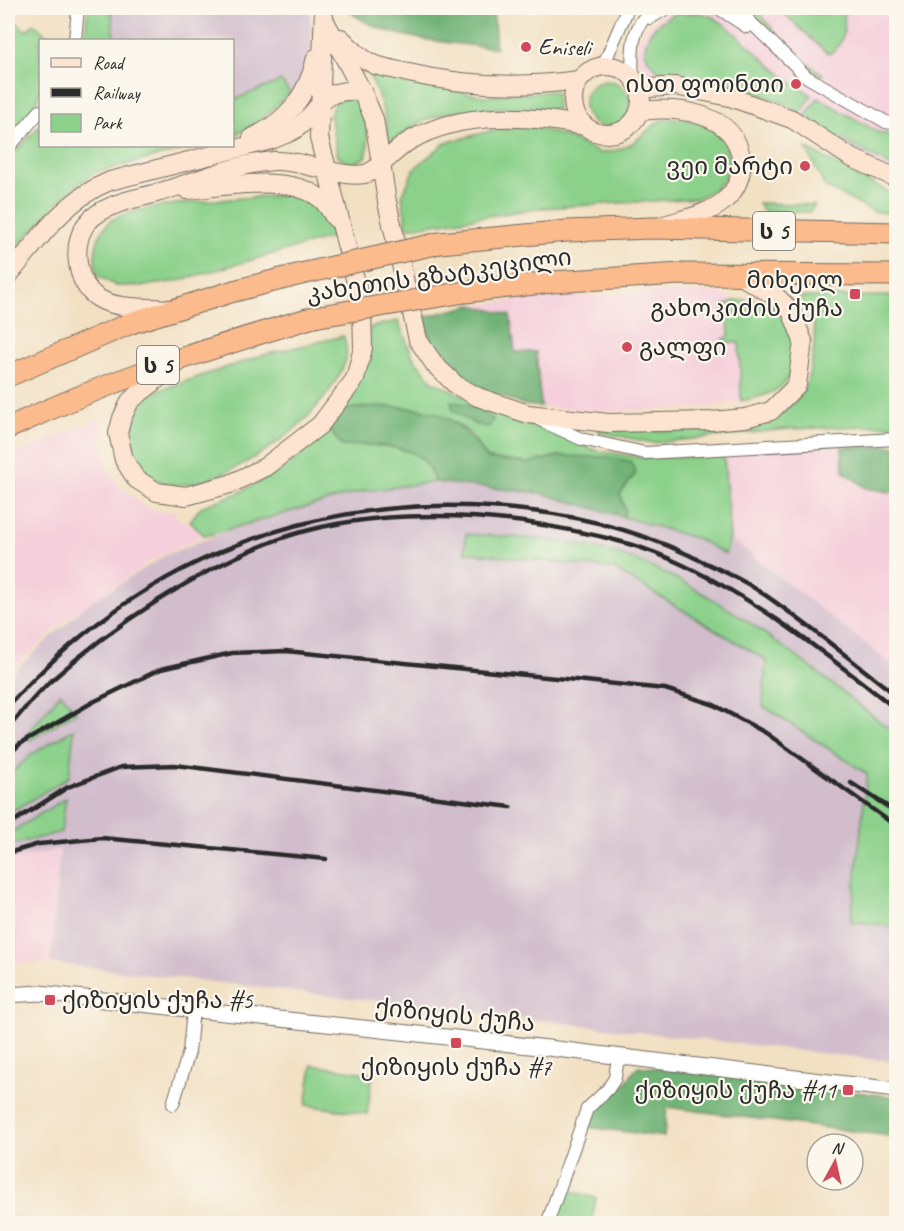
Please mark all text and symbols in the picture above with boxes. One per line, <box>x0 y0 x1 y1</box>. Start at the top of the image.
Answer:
place label: Eniseli <box>538 32 594 62</box>
legend <box>39 39 234 147</box>
marker: Eniseli <box>519 40 533 54</box>
text: Road <box>93 52 126 74</box>
place label: ისთ ფოინთი <box>626 69 784 99</box>
marker: ისთ ფოინთი <box>789 77 803 91</box>
text: Railway <box>93 82 141 104</box>
text: Park <box>93 112 123 134</box>
place label: ვეი მარტი <box>666 151 793 181</box>
marker: ვეი მარტი <box>798 159 812 173</box>
road number: ს 5 <box>753 212 795 250</box>
street label: კახეთის გზატკეცილი <box>305 242 573 308</box>
place label: მიხეილ გახოკიძის ქუჩა <box>650 265 843 323</box>
marker: მიხეილ გახოკიძის ქუჩა <box>848 287 862 301</box>
place label: გალფი <box>639 332 727 362</box>
marker: გალფი <box>620 340 634 354</box>
road number: ს 5 <box>137 346 179 384</box>
place label: ქიზიყის ქუჩა #5 <box>62 985 254 1015</box>
street label: ქიზიყის ქუჩა <box>373 992 537 1038</box>
marker: ქიზიყის ქუჩა #5 <box>43 993 57 1007</box>
marker: ქიზიყის ქუჩა #7 <box>449 1036 463 1050</box>
place label: ქიზიყის ქუჩა #7 <box>361 1052 553 1082</box>
place label: ქიზიყის ქუჩა #11 <box>634 1075 837 1105</box>
marker: ქიზიყის ქუჩა #11 <box>841 1083 855 1097</box>
north arrow <box>805 1132 865 1192</box>
text: N <box>831 1138 846 1159</box>

